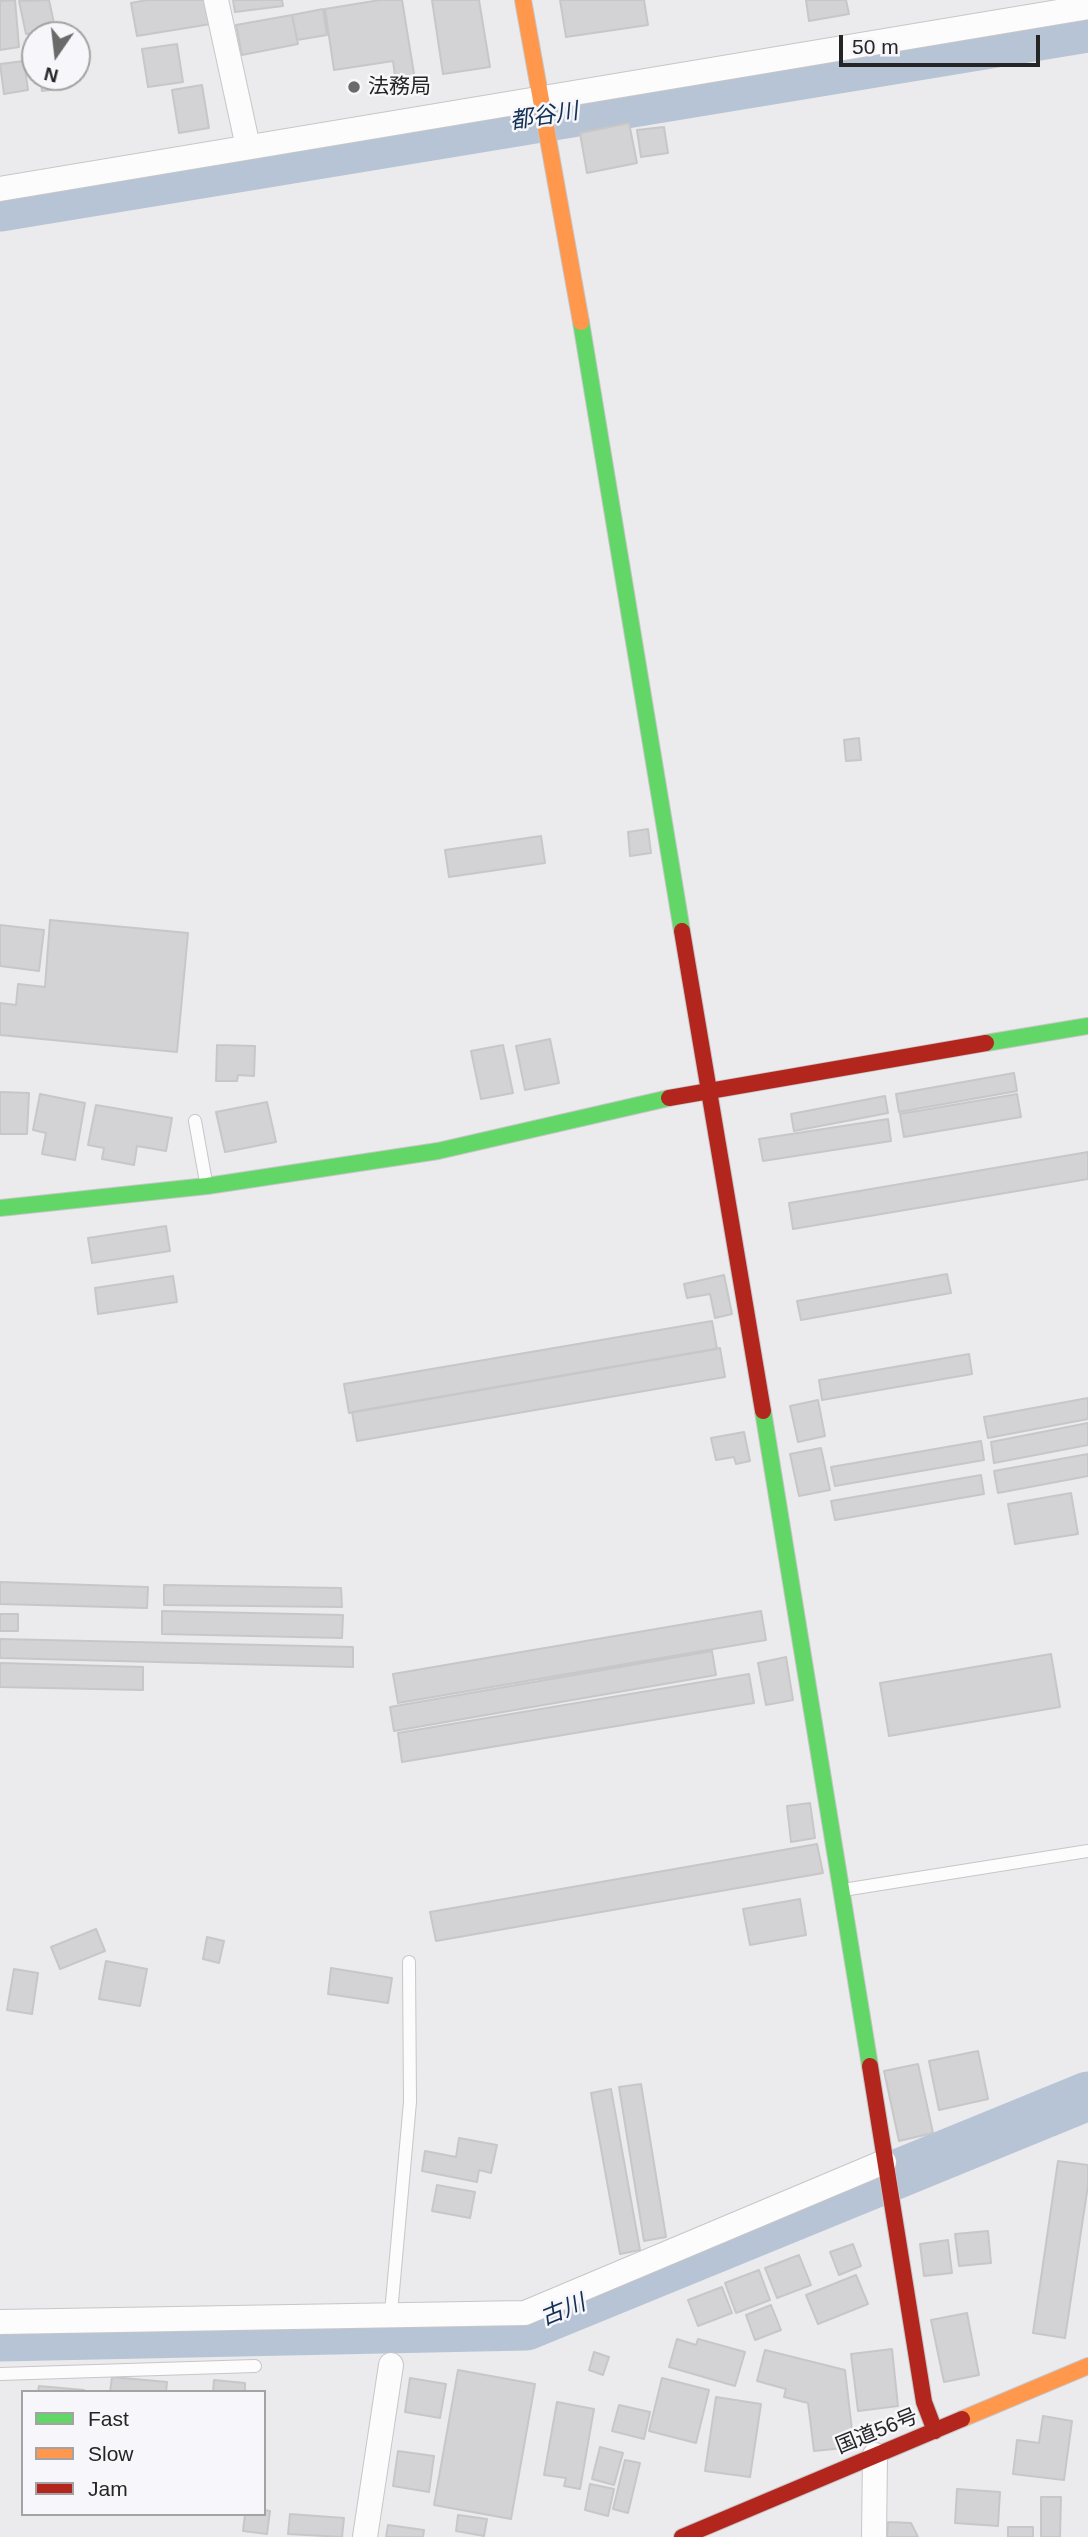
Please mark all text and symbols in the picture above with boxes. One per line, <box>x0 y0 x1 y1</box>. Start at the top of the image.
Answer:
north arrow <box>21 21 91 91</box>
scale bar <box>843 21 1044 65</box>
text: 50 m <box>852 35 899 58</box>
text: N <box>42 63 60 87</box>
place label: 法務局 <box>368 74 431 100</box>
marker: 法務局 <box>346 79 362 95</box>
water label: 都谷川 <box>508 98 580 136</box>
water label: 古川 <box>537 2290 589 2332</box>
legend <box>21 2390 266 2516</box>
street label: 国道56号 <box>832 2404 922 2460</box>
text: Fast <box>88 2407 129 2430</box>
text: Slow <box>88 2442 134 2465</box>
text: Jam <box>88 2477 128 2500</box>

